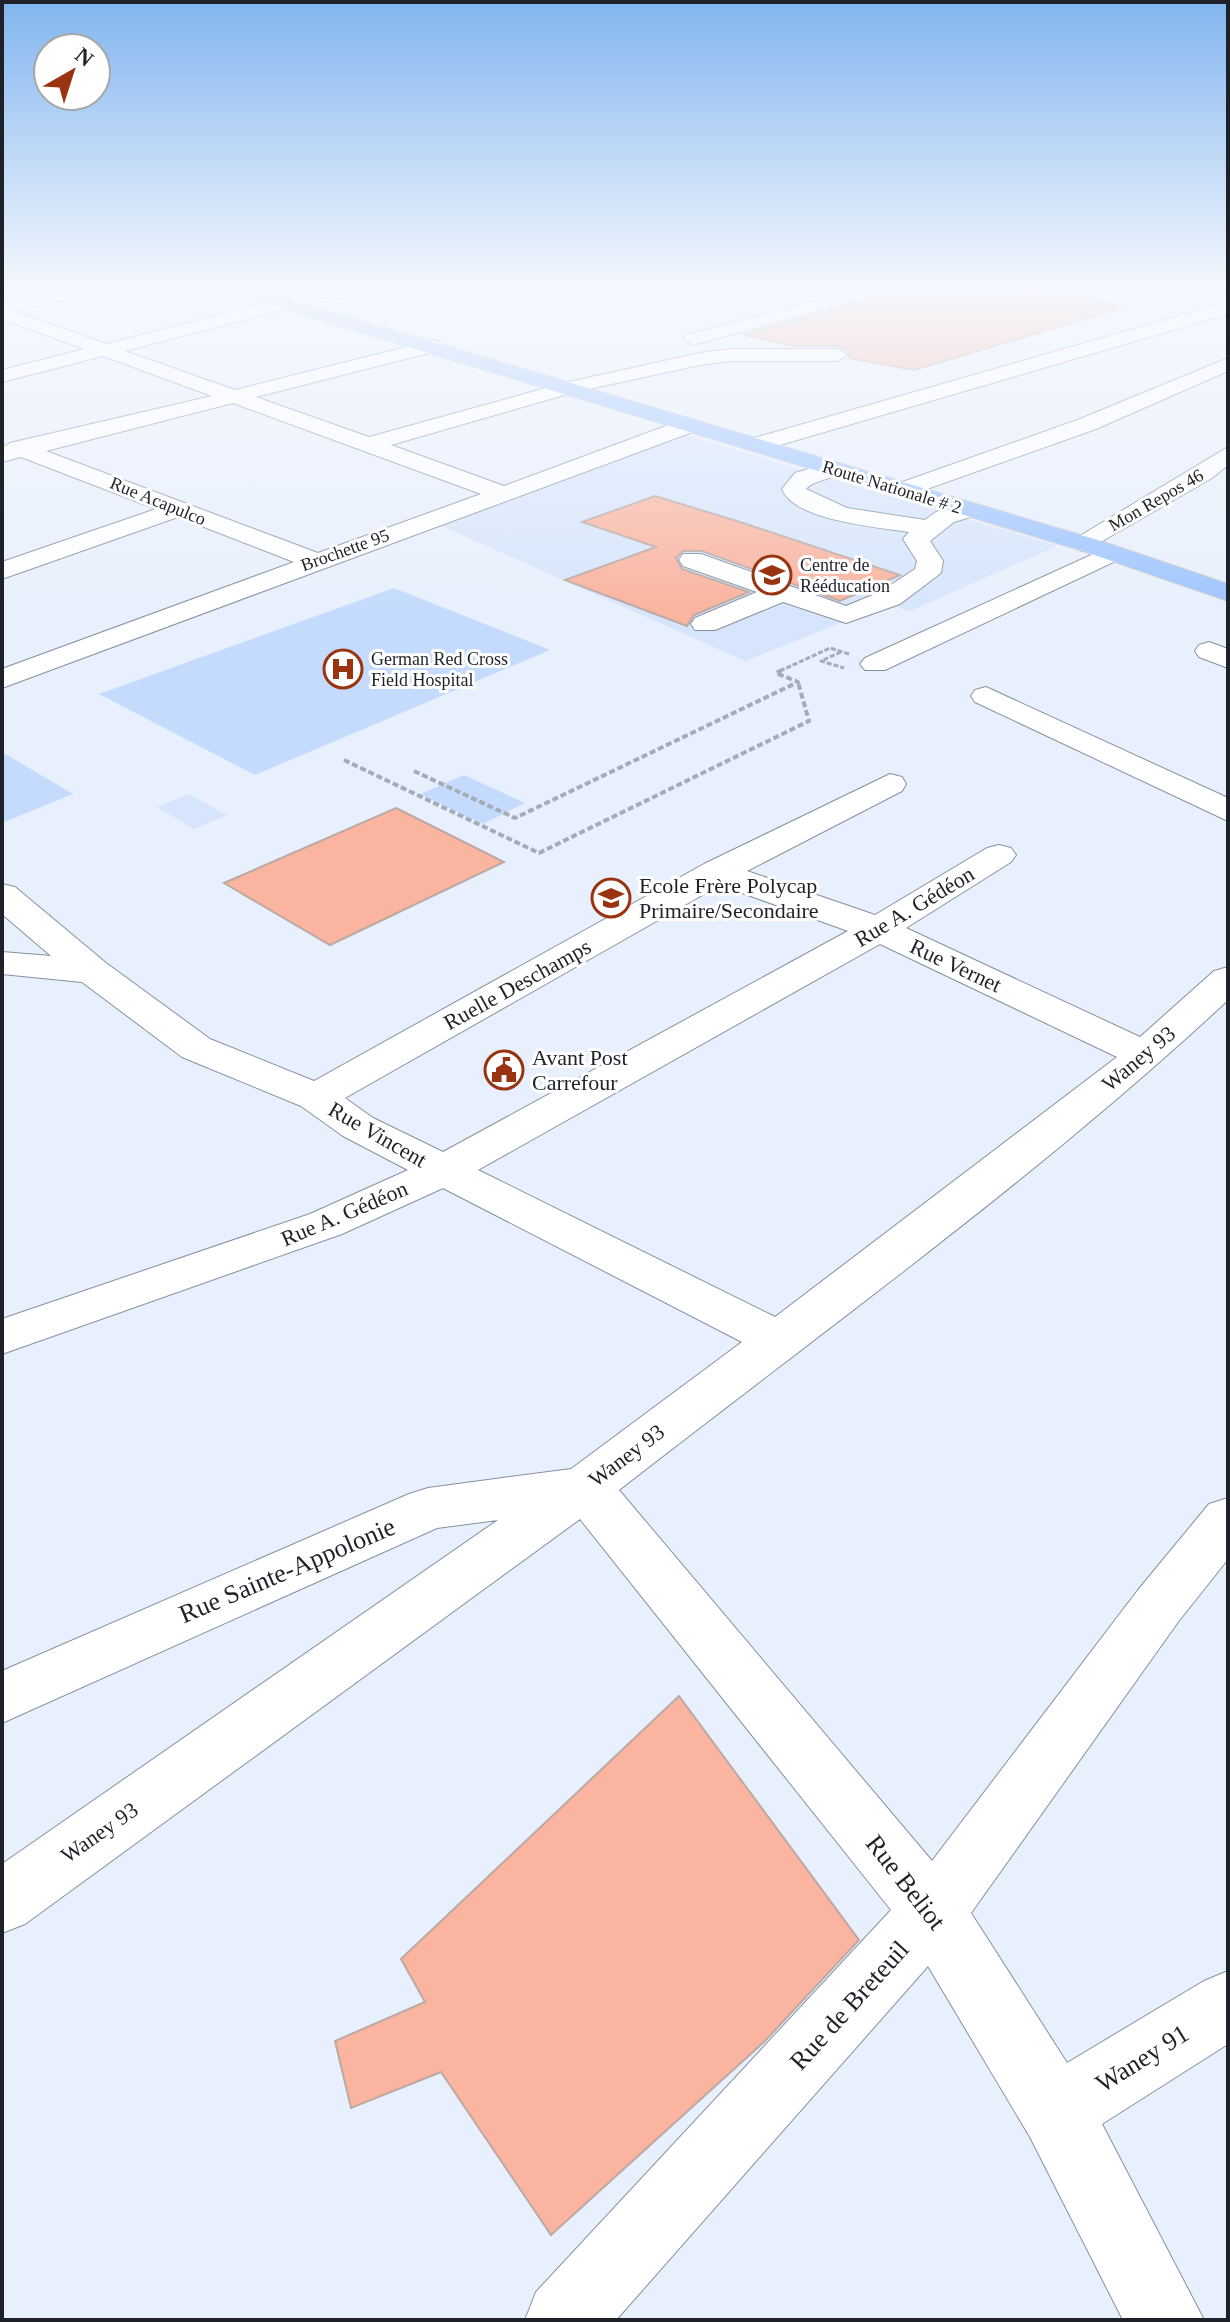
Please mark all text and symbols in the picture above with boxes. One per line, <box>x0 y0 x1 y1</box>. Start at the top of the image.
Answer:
north arrow <box>32 32 112 112</box>
text: N <box>70 42 98 72</box>
street label: Route Nationale # 2 <box>820 456 964 518</box>
street label: Mon Repos 46 <box>1105 465 1207 535</box>
street label: Rue Acapulco <box>107 473 209 529</box>
street label: Brochette 95 <box>298 525 392 575</box>
school or university icon: Centre de Rééducation <box>751 554 793 596</box>
place label: Centre de Rééducation <box>800 555 890 596</box>
hospital icon: German Red Cross Field Hospital <box>322 648 364 690</box>
place label: German Red Cross Field Hospital <box>371 649 508 690</box>
street label: Rue A. Gédéon <box>850 861 979 952</box>
place label: Ecole Frère Polycap Primaire/Secondaire <box>639 873 819 923</box>
school or university icon: Ecole Frère Polycap Primaire/Secondaire <box>590 877 632 919</box>
street label: Rue Vernet <box>906 933 1005 997</box>
street label: Ruelle Deschamps <box>439 934 595 1035</box>
street label: Waney 93 <box>1097 1021 1180 1096</box>
place label: Avant Post Carrefour <box>532 1045 628 1095</box>
public building icon: Avant Post Carrefour <box>483 1049 525 1091</box>
street label: Rue Vincent <box>324 1096 431 1172</box>
street label: Rue A. Gédéon <box>277 1176 411 1251</box>
street label: Waney 93 <box>584 1419 669 1492</box>
street label: Rue Sainte-Appolonie <box>175 1512 400 1629</box>
street label: Waney 93 <box>56 1797 143 1868</box>
street label: Rue Beliot <box>860 1829 952 1936</box>
street label: Rue de Breteuil <box>784 1935 915 2076</box>
street label: Waney 91 <box>1090 2019 1194 2098</box>

